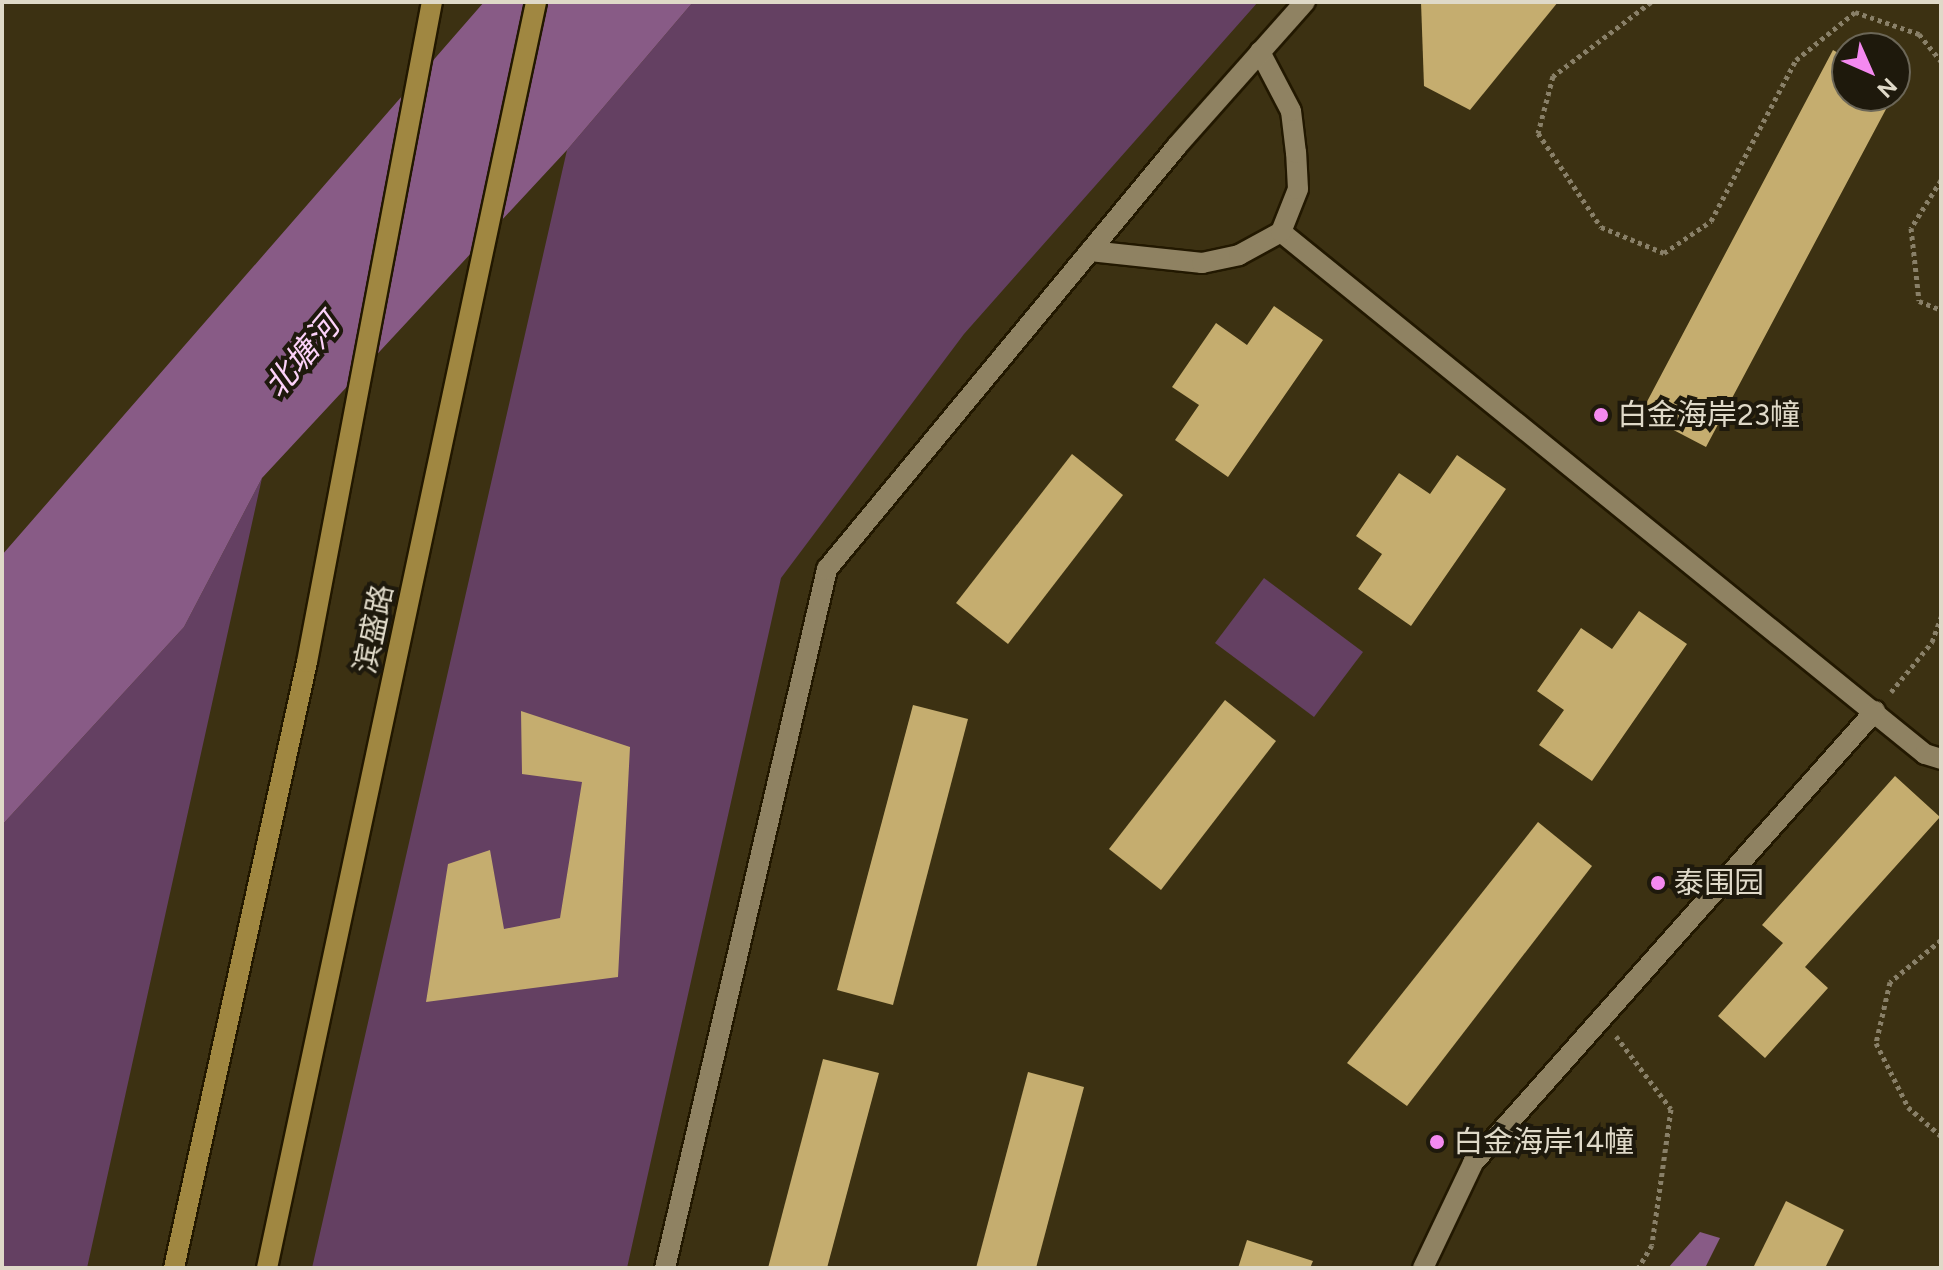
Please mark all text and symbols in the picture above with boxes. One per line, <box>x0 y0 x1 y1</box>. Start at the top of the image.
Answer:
north arrow <box>1831 32 1911 112</box>
text: N <box>1871 72 1902 103</box>
water label: 北塘河 <box>256 307 348 405</box>
place label: 白金海岸23幢 <box>1617 397 1800 433</box>
marker: 白金海岸23幢 <box>1592 406 1610 424</box>
street label: 滨盛路 <box>347 581 401 677</box>
place label: 泰围园 <box>1674 865 1764 901</box>
marker: 泰围园 <box>1649 874 1667 892</box>
place label: 白金海岸14幢 <box>1453 1124 1634 1160</box>
marker: 白金海岸14幢 <box>1428 1133 1446 1151</box>

